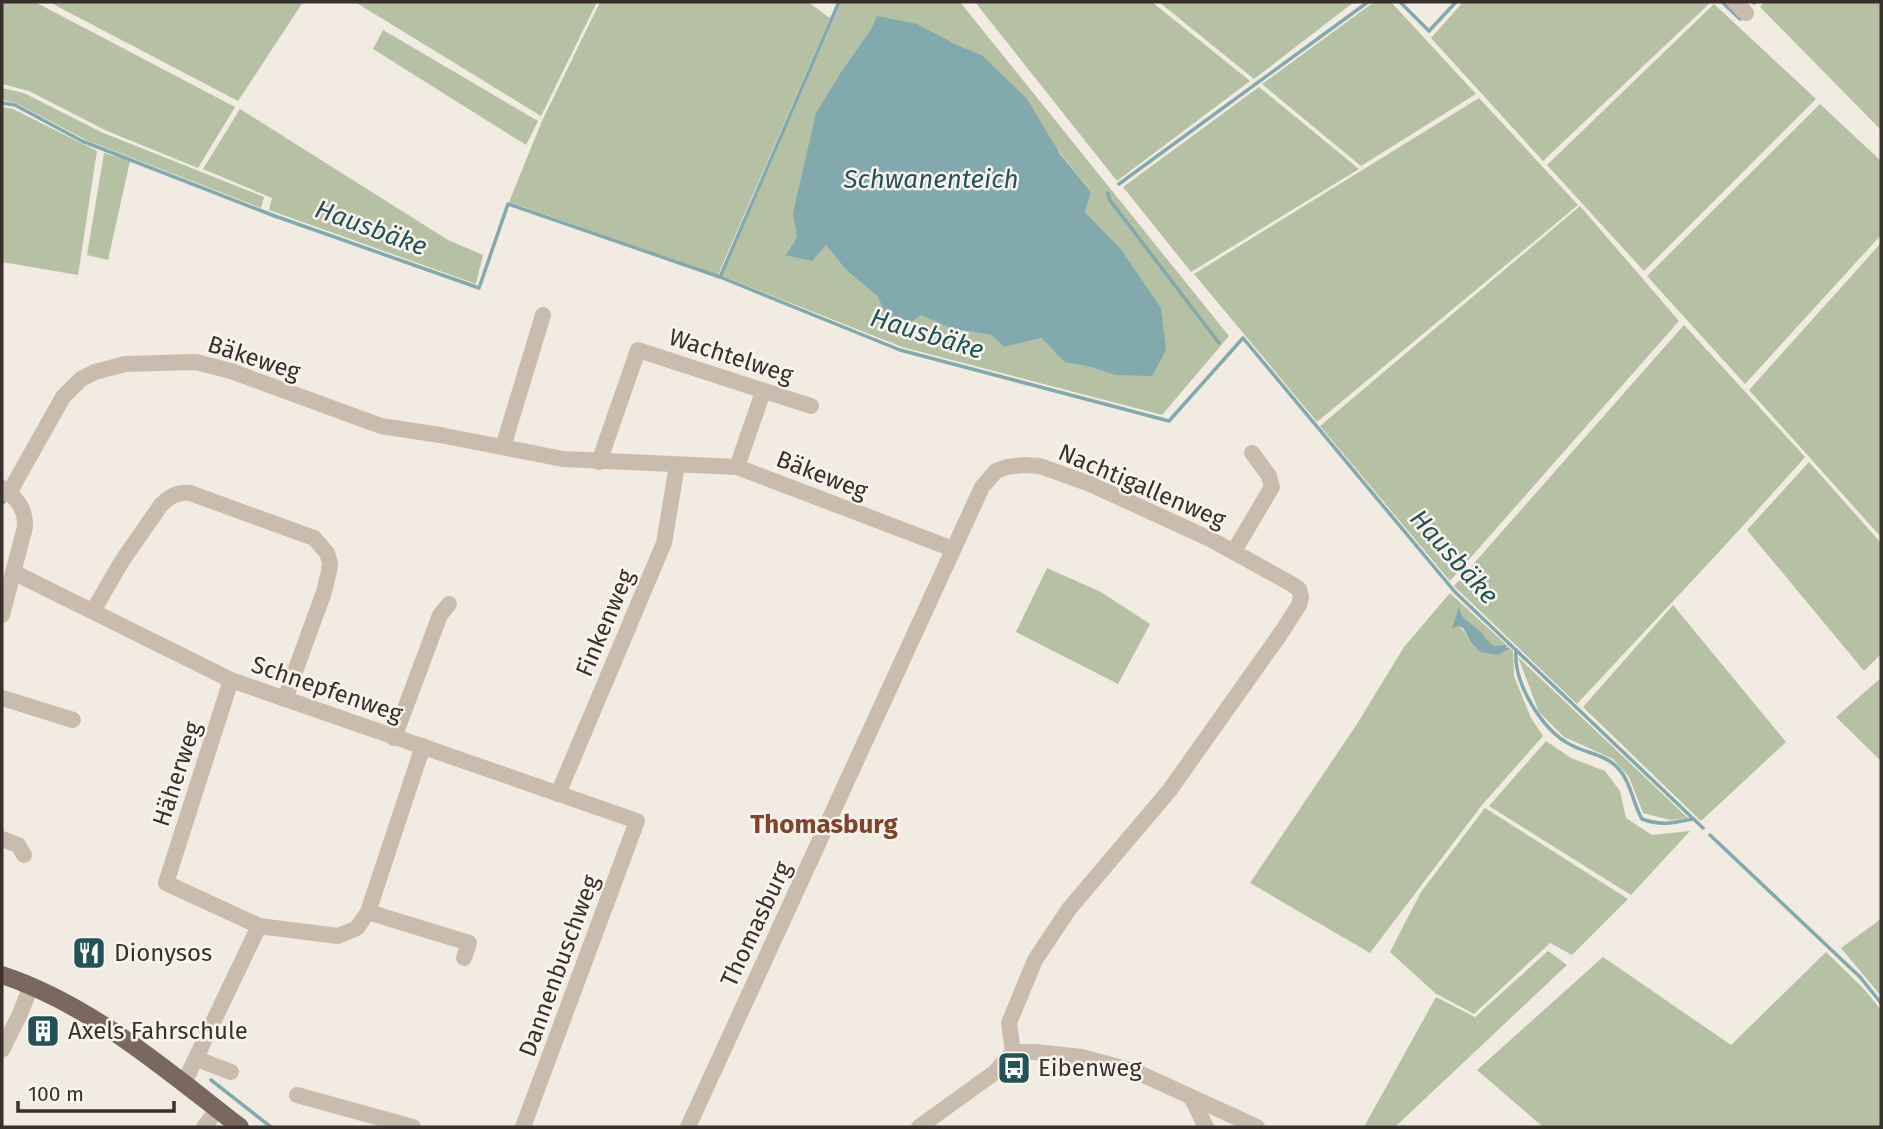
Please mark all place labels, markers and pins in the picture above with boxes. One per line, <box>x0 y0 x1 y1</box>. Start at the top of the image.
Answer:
restaurant icon: Dionysos <box>70 934 108 972</box>
place label: Dionysos <box>114 939 212 967</box>
building icon: Axels Fahrschule <box>24 1012 62 1050</box>
place label: Axels Fahrschule <box>68 1017 248 1045</box>
bus stop icon: Eibenweg <box>995 1049 1033 1087</box>
place label: Eibenweg <box>1038 1054 1142 1082</box>

